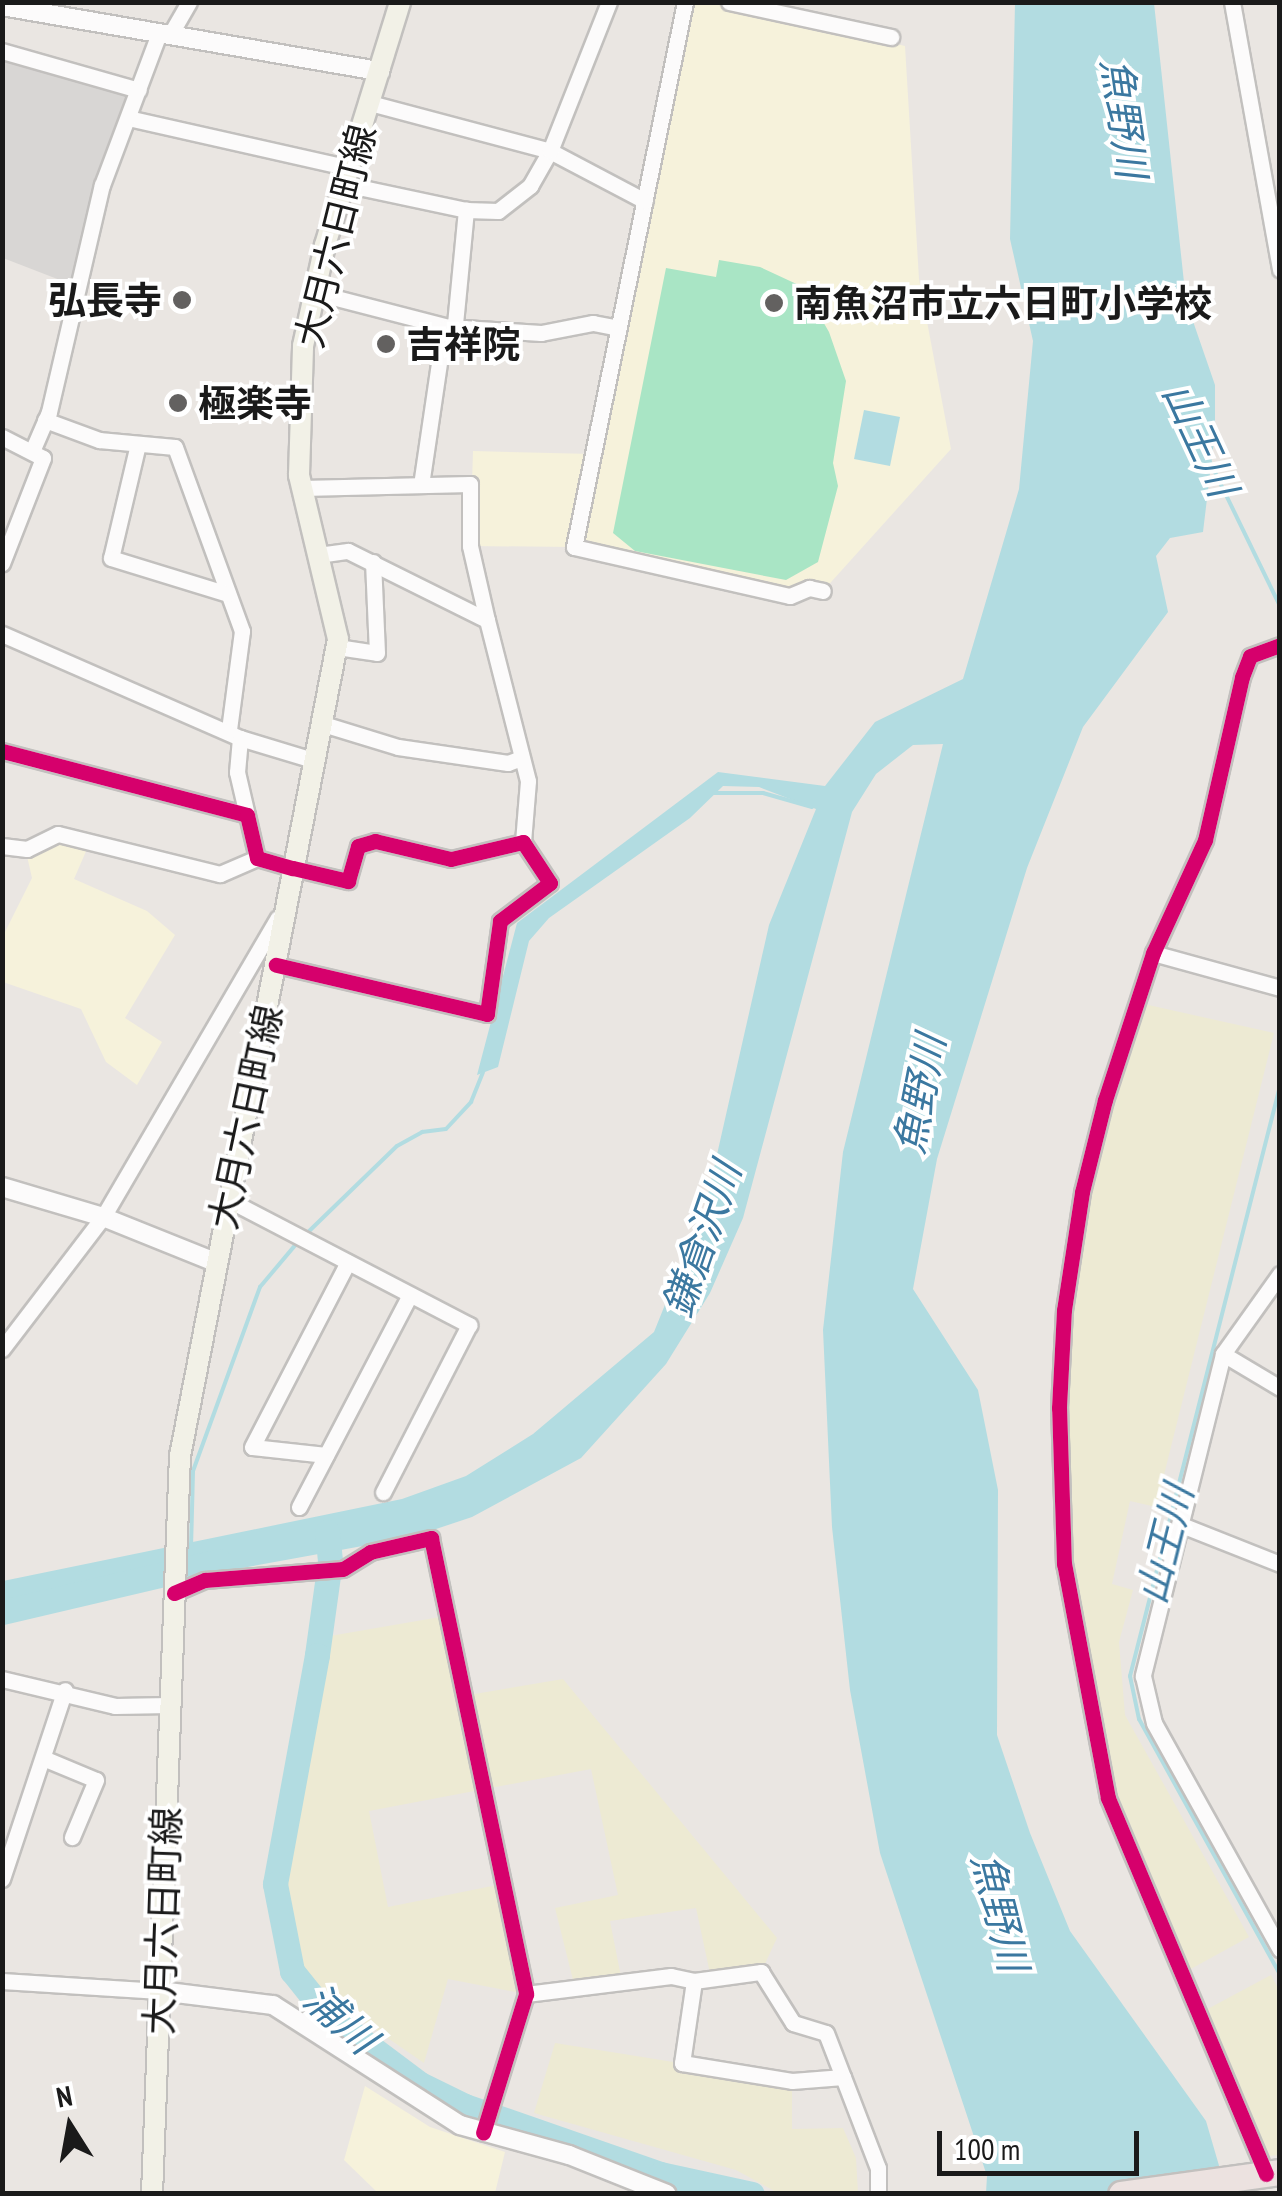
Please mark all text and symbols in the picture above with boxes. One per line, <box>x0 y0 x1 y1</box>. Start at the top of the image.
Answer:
water label: 魚野川 <box>1093 55 1157 181</box>
street label: 大月六日町線 <box>285 120 385 352</box>
place label: 弘長寺 <box>48 277 162 323</box>
place label: 南魚沼市立六日町小学校 <box>794 280 1212 326</box>
marker: 弘長寺 <box>171 289 193 311</box>
marker: 南魚沼市立六日町小学校 <box>763 292 785 314</box>
place label: 吉祥院 <box>406 321 520 367</box>
marker: 吉祥院 <box>375 333 397 355</box>
water label: 山王川 <box>1154 374 1248 504</box>
place label: 極楽寺 <box>198 380 312 426</box>
marker: 極楽寺 <box>167 392 189 414</box>
street label: 大月六日町線 <box>199 1001 291 1233</box>
water label: 魚野川 <box>884 1031 954 1157</box>
water label: 鎌倉沢川 <box>652 1156 750 1322</box>
water label: 山王川 <box>1126 1480 1202 1608</box>
street label: 大月六日町線 <box>135 1806 189 2036</box>
water label: 魚野川 <box>963 1848 1039 1976</box>
water label: 浦川 <box>295 1973 387 2063</box>
north arrow <box>20 2076 120 2176</box>
text: N <box>53 2076 75 2116</box>
scale bar <box>942 2111 1144 2173</box>
text: 100 m <box>954 2129 1020 2168</box>

